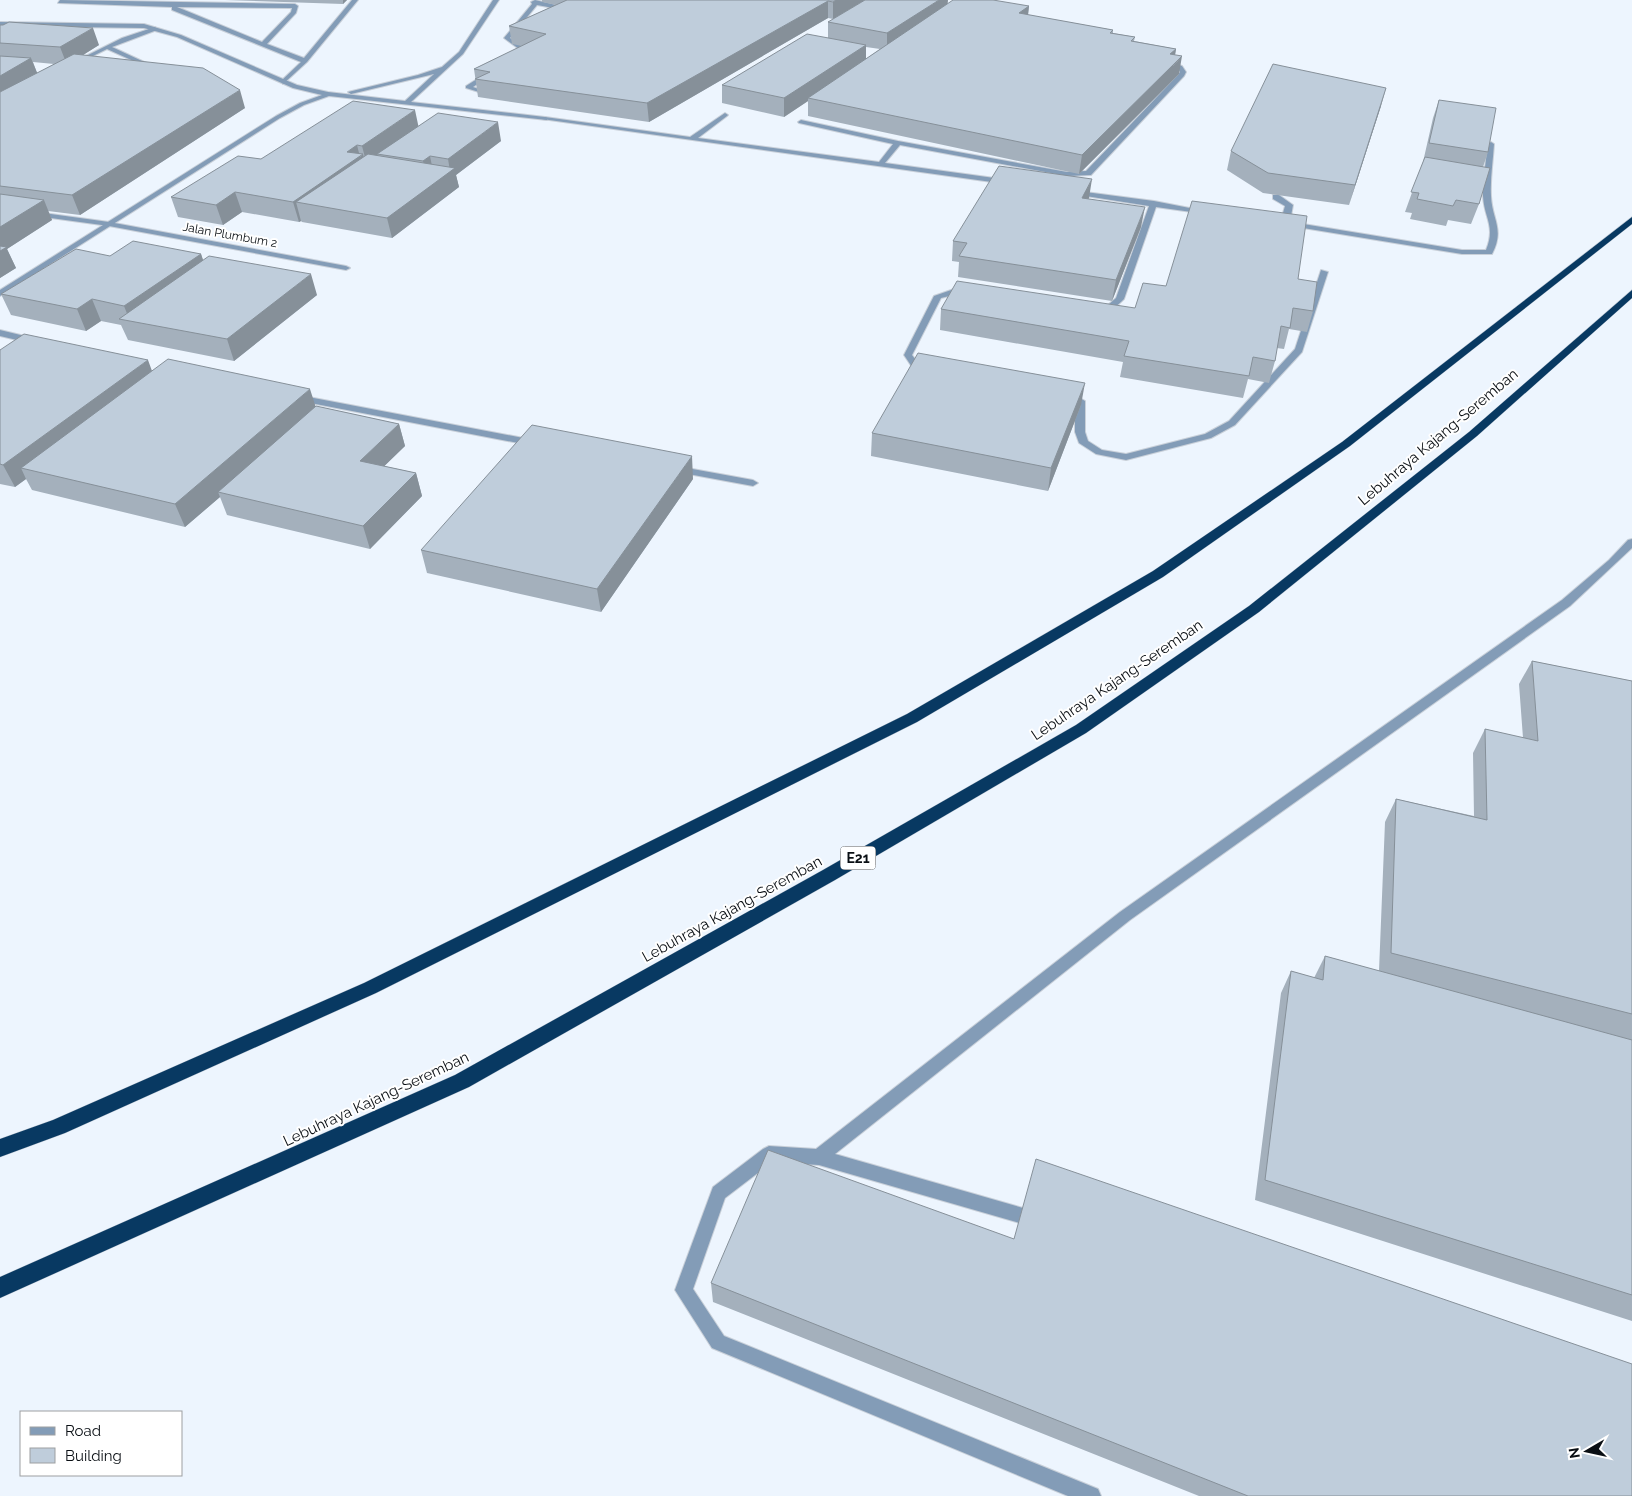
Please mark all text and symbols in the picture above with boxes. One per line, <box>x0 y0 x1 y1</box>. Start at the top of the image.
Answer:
street label: Jalan Plumbum 2 <box>182 220 278 250</box>
street label: Lebuhraya Kajang-Seremban <box>1355 365 1521 509</box>
street label: Lebuhraya Kajang-Seremban <box>1028 616 1206 744</box>
road number: E21 <box>840 846 876 870</box>
street label: Lebuhraya Kajang-Seremban <box>639 852 825 966</box>
street label: Lebuhraya Kajang-Seremban <box>280 1048 472 1150</box>
legend <box>20 1411 182 1476</box>
text: Road <box>65 1422 101 1440</box>
north arrow <box>1562 1426 1612 1476</box>
text: Building <box>65 1447 122 1465</box>
text: N <box>1565 1447 1583 1460</box>

